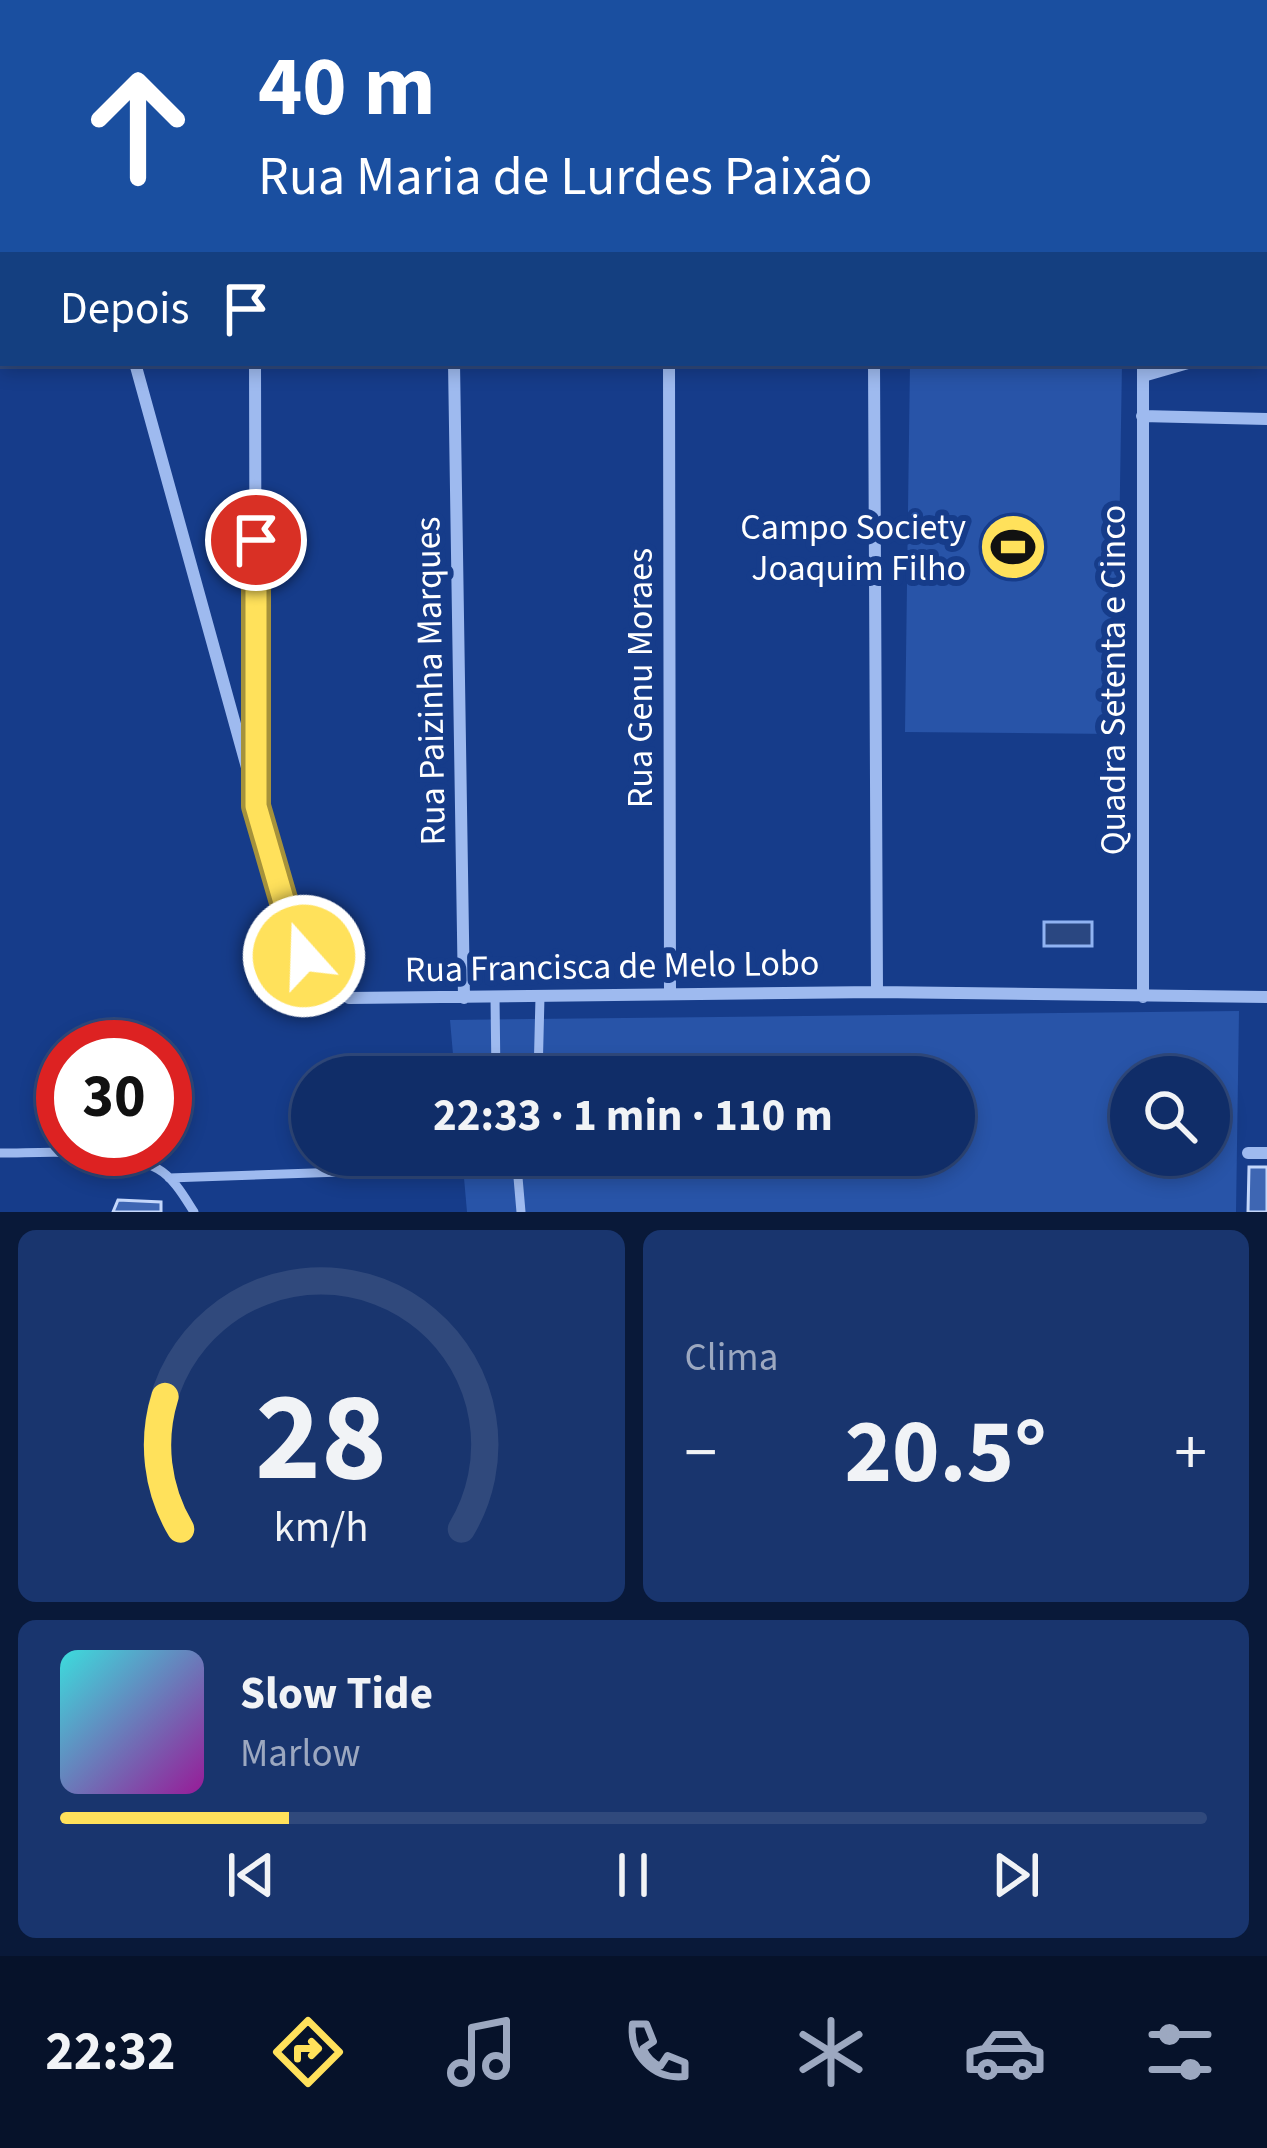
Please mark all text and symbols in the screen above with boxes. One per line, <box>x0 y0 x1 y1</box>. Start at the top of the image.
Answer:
text: 40 m <box>258 28 436 148</box>
icon: ahead <box>60 48 216 204</box>
text: Rua Maria de Lurdes Paixão <box>258 139 872 216</box>
icon: arrive <box>213 276 279 342</box>
text: Depois <box>60 277 189 341</box>
pin <box>205 489 307 591</box>
place label: Campo Society Joaquim Filho <box>740 502 966 594</box>
street label: Quadra Setenta e Cinco <box>1088 505 1139 855</box>
icon: arrive <box>223 507 289 573</box>
sports icon: Campo Society Joaquim Filho <box>978 512 1048 582</box>
street label: Rua Paizinha Marques <box>402 516 459 846</box>
street label: Rua Genu Moraes <box>615 548 666 808</box>
position arrow <box>241 893 367 1019</box>
street label: Rua Francisca de Melo Lobo <box>404 937 820 996</box>
speed limit sign: 30 <box>36 1020 192 1176</box>
map controls <box>1110 1056 1230 1176</box>
button: search <box>1110 1056 1230 1176</box>
text: 22:33 · 1 min · 110 m <box>433 1084 833 1148</box>
text: Clima <box>685 1330 778 1386</box>
text: 28 <box>255 1350 387 1528</box>
text: 20.5° <box>845 1389 1047 1517</box>
text: − <box>685 1406 717 1500</box>
text: + <box>1174 1406 1207 1500</box>
text: km/h <box>274 1497 369 1558</box>
text: Slow Tide <box>240 1662 433 1726</box>
text: Marlow <box>240 1726 361 1782</box>
icon: previous <box>218 1842 284 1908</box>
icon: pause <box>600 1842 666 1908</box>
icon: next <box>983 1842 1049 1908</box>
icon: directions <box>266 2010 350 2094</box>
icon: music <box>440 2010 524 2094</box>
icon: phone <box>615 2010 699 2094</box>
icon: climate <box>789 2010 873 2094</box>
icon: car <box>963 2010 1047 2094</box>
icon: filters <box>1138 2010 1222 2094</box>
text: 22:32 <box>45 2014 175 2091</box>

